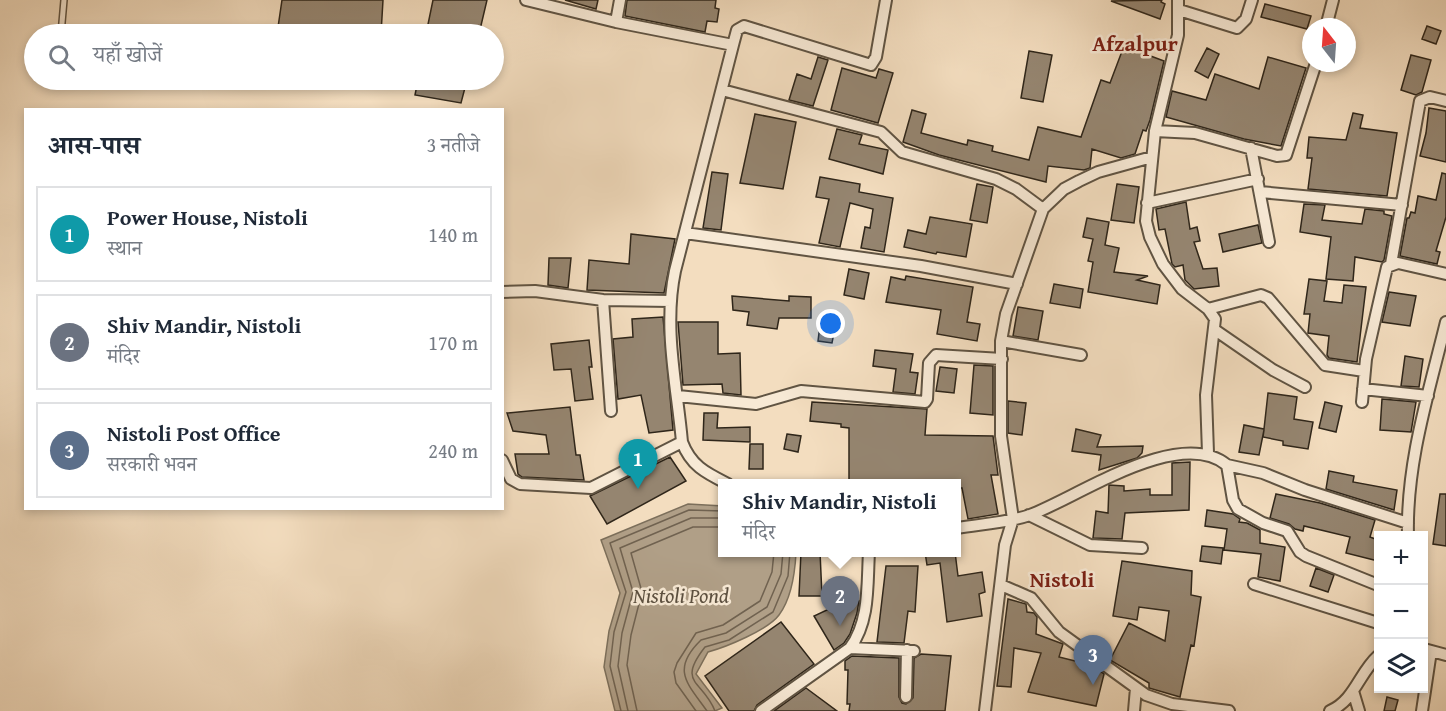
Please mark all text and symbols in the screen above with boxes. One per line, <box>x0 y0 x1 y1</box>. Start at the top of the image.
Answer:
north arrow <box>1302 18 1356 72</box>
search box <box>24 24 504 90</box>
district label: Afzalpur <box>1092 27 1178 59</box>
text: यहाँ खोजें <box>93 38 162 70</box>
icon: search <box>45 41 78 74</box>
text: आस-पास <box>48 125 140 164</box>
text: 3 नतीजे <box>427 130 480 159</box>
text: Power House, Nistoli <box>107 201 308 233</box>
text: 1 <box>64 220 75 249</box>
text: 140 m <box>428 220 478 249</box>
text: स्थान <box>107 233 142 262</box>
text: Shiv Mandir, Nistoli <box>107 309 301 341</box>
your location <box>816 309 845 338</box>
text: 2 <box>64 328 75 357</box>
text: 170 m <box>428 328 478 357</box>
text: मंदिर <box>107 341 140 370</box>
text: Nistoli Post Office <box>107 417 281 449</box>
text: 3 <box>64 436 75 465</box>
text: 240 m <box>428 436 478 465</box>
pin: 1 <box>618 440 658 489</box>
text: सरकारी भवन <box>107 449 197 478</box>
popup <box>718 479 961 557</box>
text: Shiv Mandir, Nistoli <box>742 485 937 517</box>
text: मंदिर <box>742 517 775 546</box>
map controls <box>1374 531 1428 693</box>
button: + <box>1374 531 1428 585</box>
district label: Nistoli <box>1030 563 1095 595</box>
pin: 2 <box>820 576 860 626</box>
water label: Nistoli Pond <box>632 580 729 611</box>
button: − <box>1374 585 1428 639</box>
pin: 3 <box>1074 636 1112 685</box>
button: layers <box>1374 639 1428 693</box>

